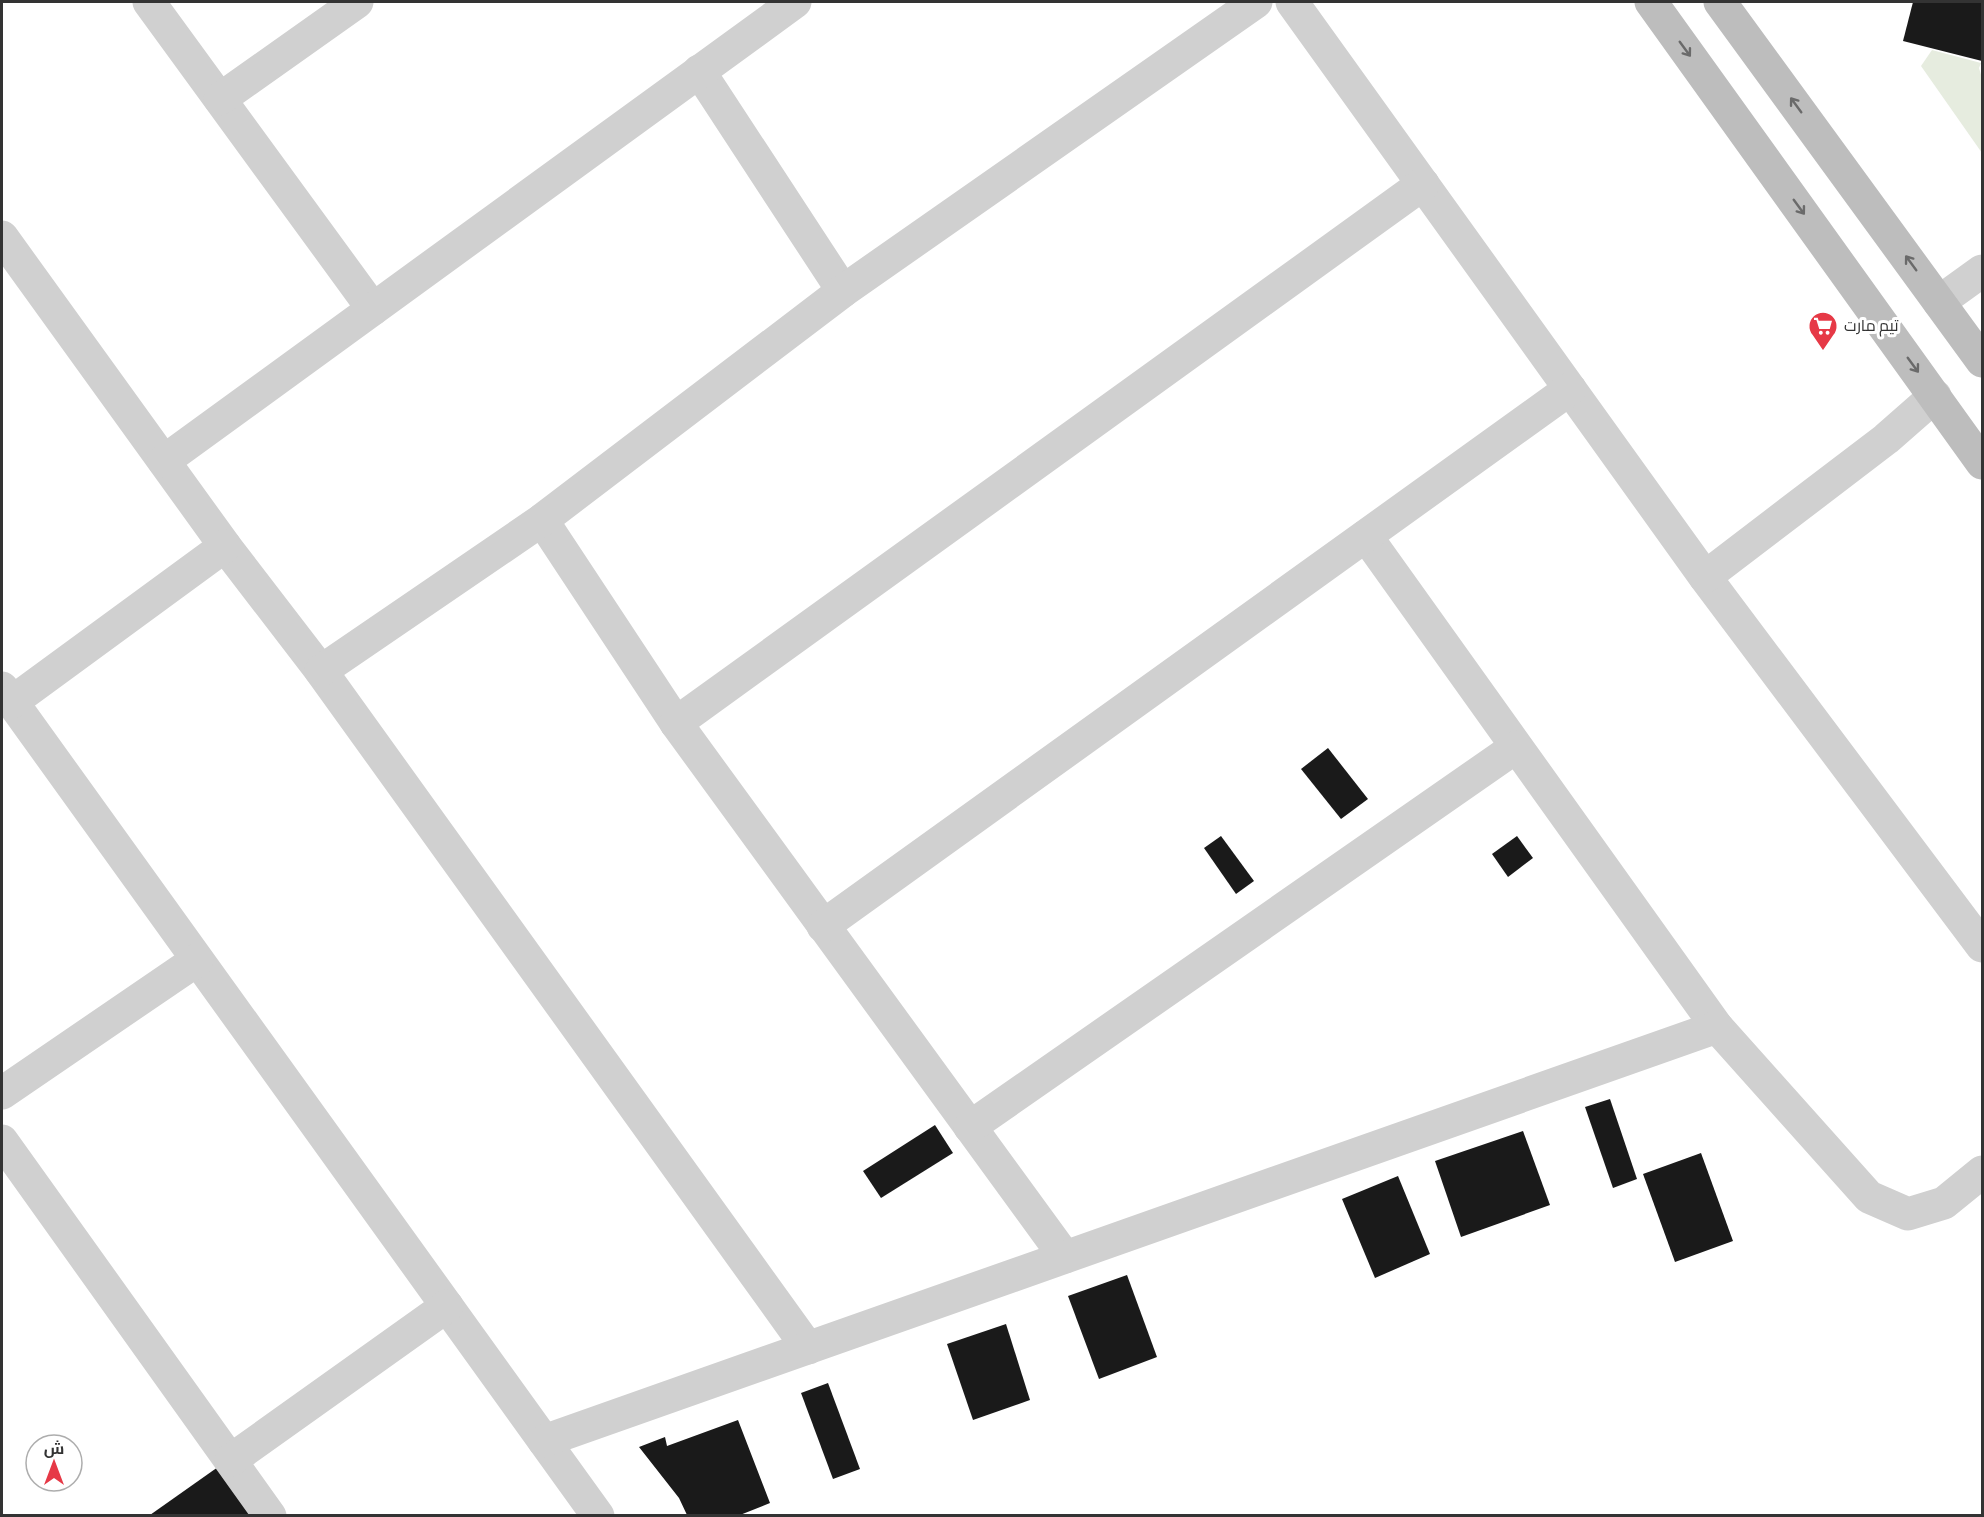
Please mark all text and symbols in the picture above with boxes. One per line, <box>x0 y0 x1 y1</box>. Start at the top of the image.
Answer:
one-way arrow <box>1679 40 1691 56</box>
one-way arrow <box>1789 98 1802 114</box>
one-way arrow <box>1793 199 1805 215</box>
one-way arrow <box>1905 255 1917 271</box>
supermarket icon: تیم مارت <box>1807 310 1839 352</box>
place label: تیم مارت <box>1844 315 1899 337</box>
one-way arrow <box>1907 357 1919 373</box>
north arrow <box>24 1433 84 1493</box>
text: ش <box>44 1438 64 1460</box>

